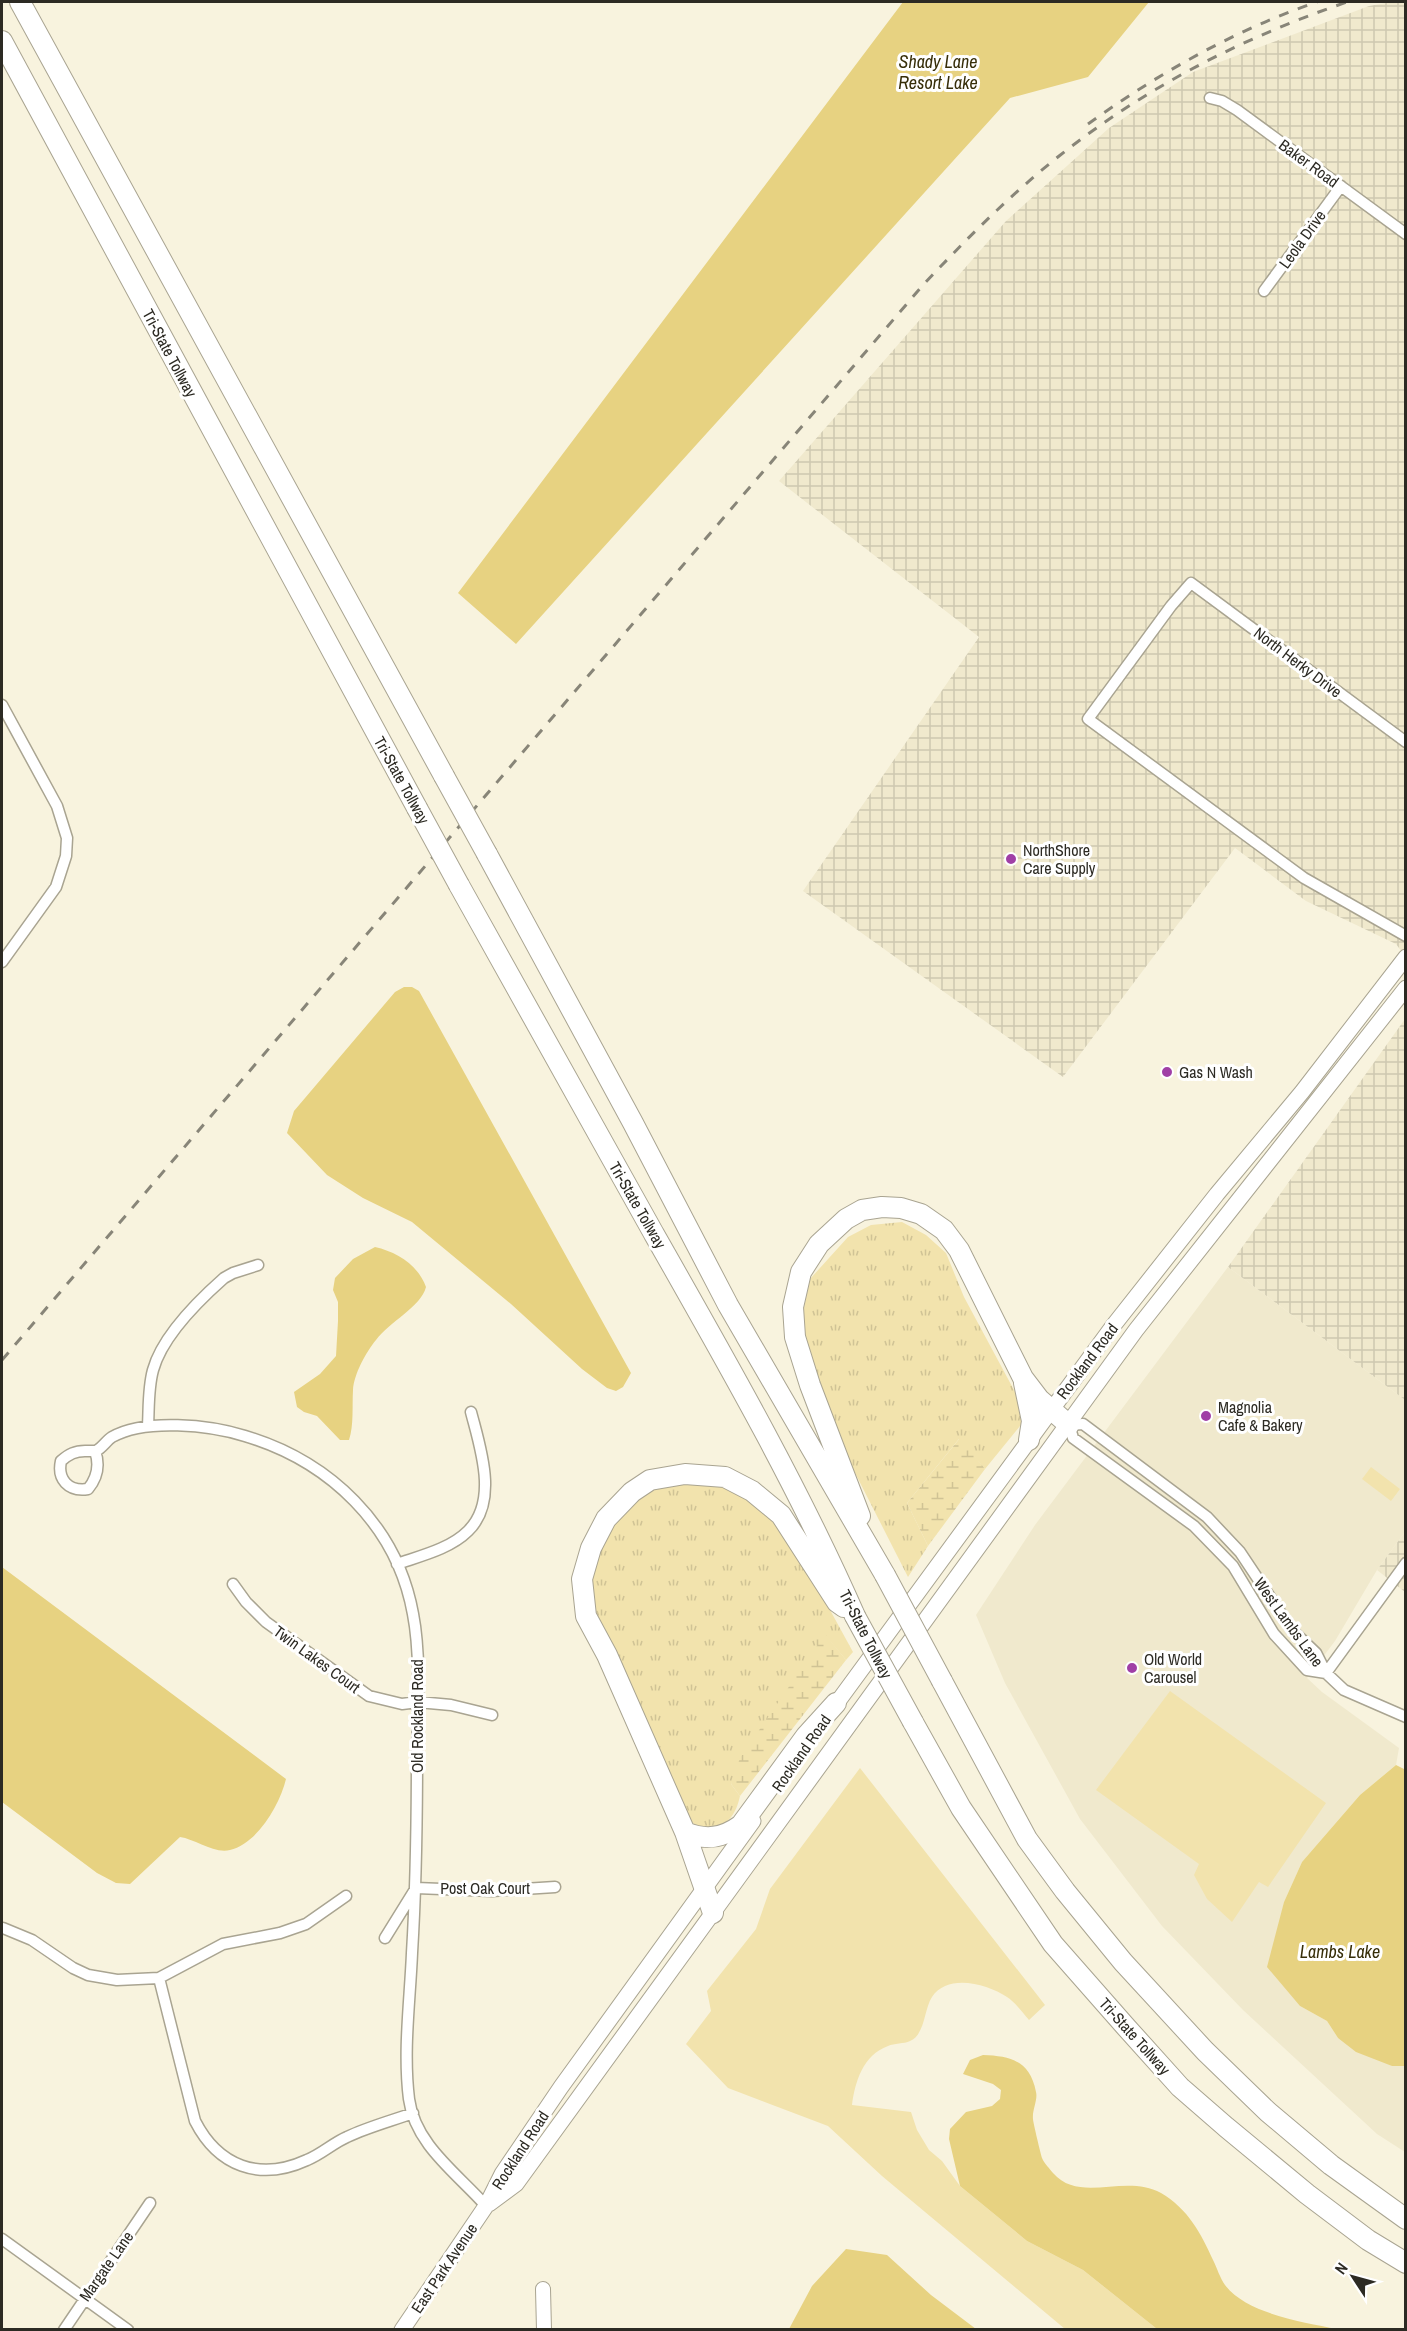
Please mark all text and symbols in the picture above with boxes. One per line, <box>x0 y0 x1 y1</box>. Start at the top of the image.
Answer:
water label: Shady Lane Resort Lake <box>898 49 978 95</box>
street label: Baker Road <box>1275 134 1343 192</box>
street label: Leola Drive <box>1273 205 1331 273</box>
street label: Tri-State Tollway <box>138 305 203 401</box>
street label: North Herky Drive <box>1249 622 1347 702</box>
street label: Tri-State Tollway <box>369 732 435 828</box>
place label: NorthShore Care Supply <box>1023 839 1096 879</box>
marker: NorthShore Care Supply <box>1004 852 1018 866</box>
place label: Gas N Wash <box>1179 1061 1253 1083</box>
marker: Gas N Wash <box>1160 1065 1174 1079</box>
street label: Tri-State Tollway <box>604 1157 672 1253</box>
street label: Rockland Road <box>1051 1319 1123 1403</box>
place label: Magnolia Cafe & Bakery <box>1218 1396 1303 1436</box>
marker: Magnolia Cafe & Bakery <box>1199 1409 1213 1423</box>
street label: West Lambs Lane <box>1249 1573 1329 1671</box>
street label: Tri-State Tollway <box>834 1586 898 1683</box>
street label: Twin Lakes Court <box>269 1620 365 1698</box>
place label: Old World Carousel <box>1144 1648 1202 1688</box>
street label: Old Rockland Road <box>406 1659 428 1773</box>
marker: Old World Carousel <box>1125 1661 1139 1675</box>
street label: Rockland Road <box>766 1710 836 1796</box>
street label: Post Oak Court <box>440 1877 530 1899</box>
water label: Lambs Lake <box>1300 1939 1380 1964</box>
street label: Tri-State Tollway <box>1094 1993 1176 2080</box>
street label: Rockland Road <box>486 2106 554 2194</box>
street label: East Park Avenue <box>406 2219 482 2317</box>
street label: Margate Lane <box>74 2227 138 2305</box>
north arrow <box>1323 2247 1383 2307</box>
text: N <box>1329 2258 1353 2278</box>

